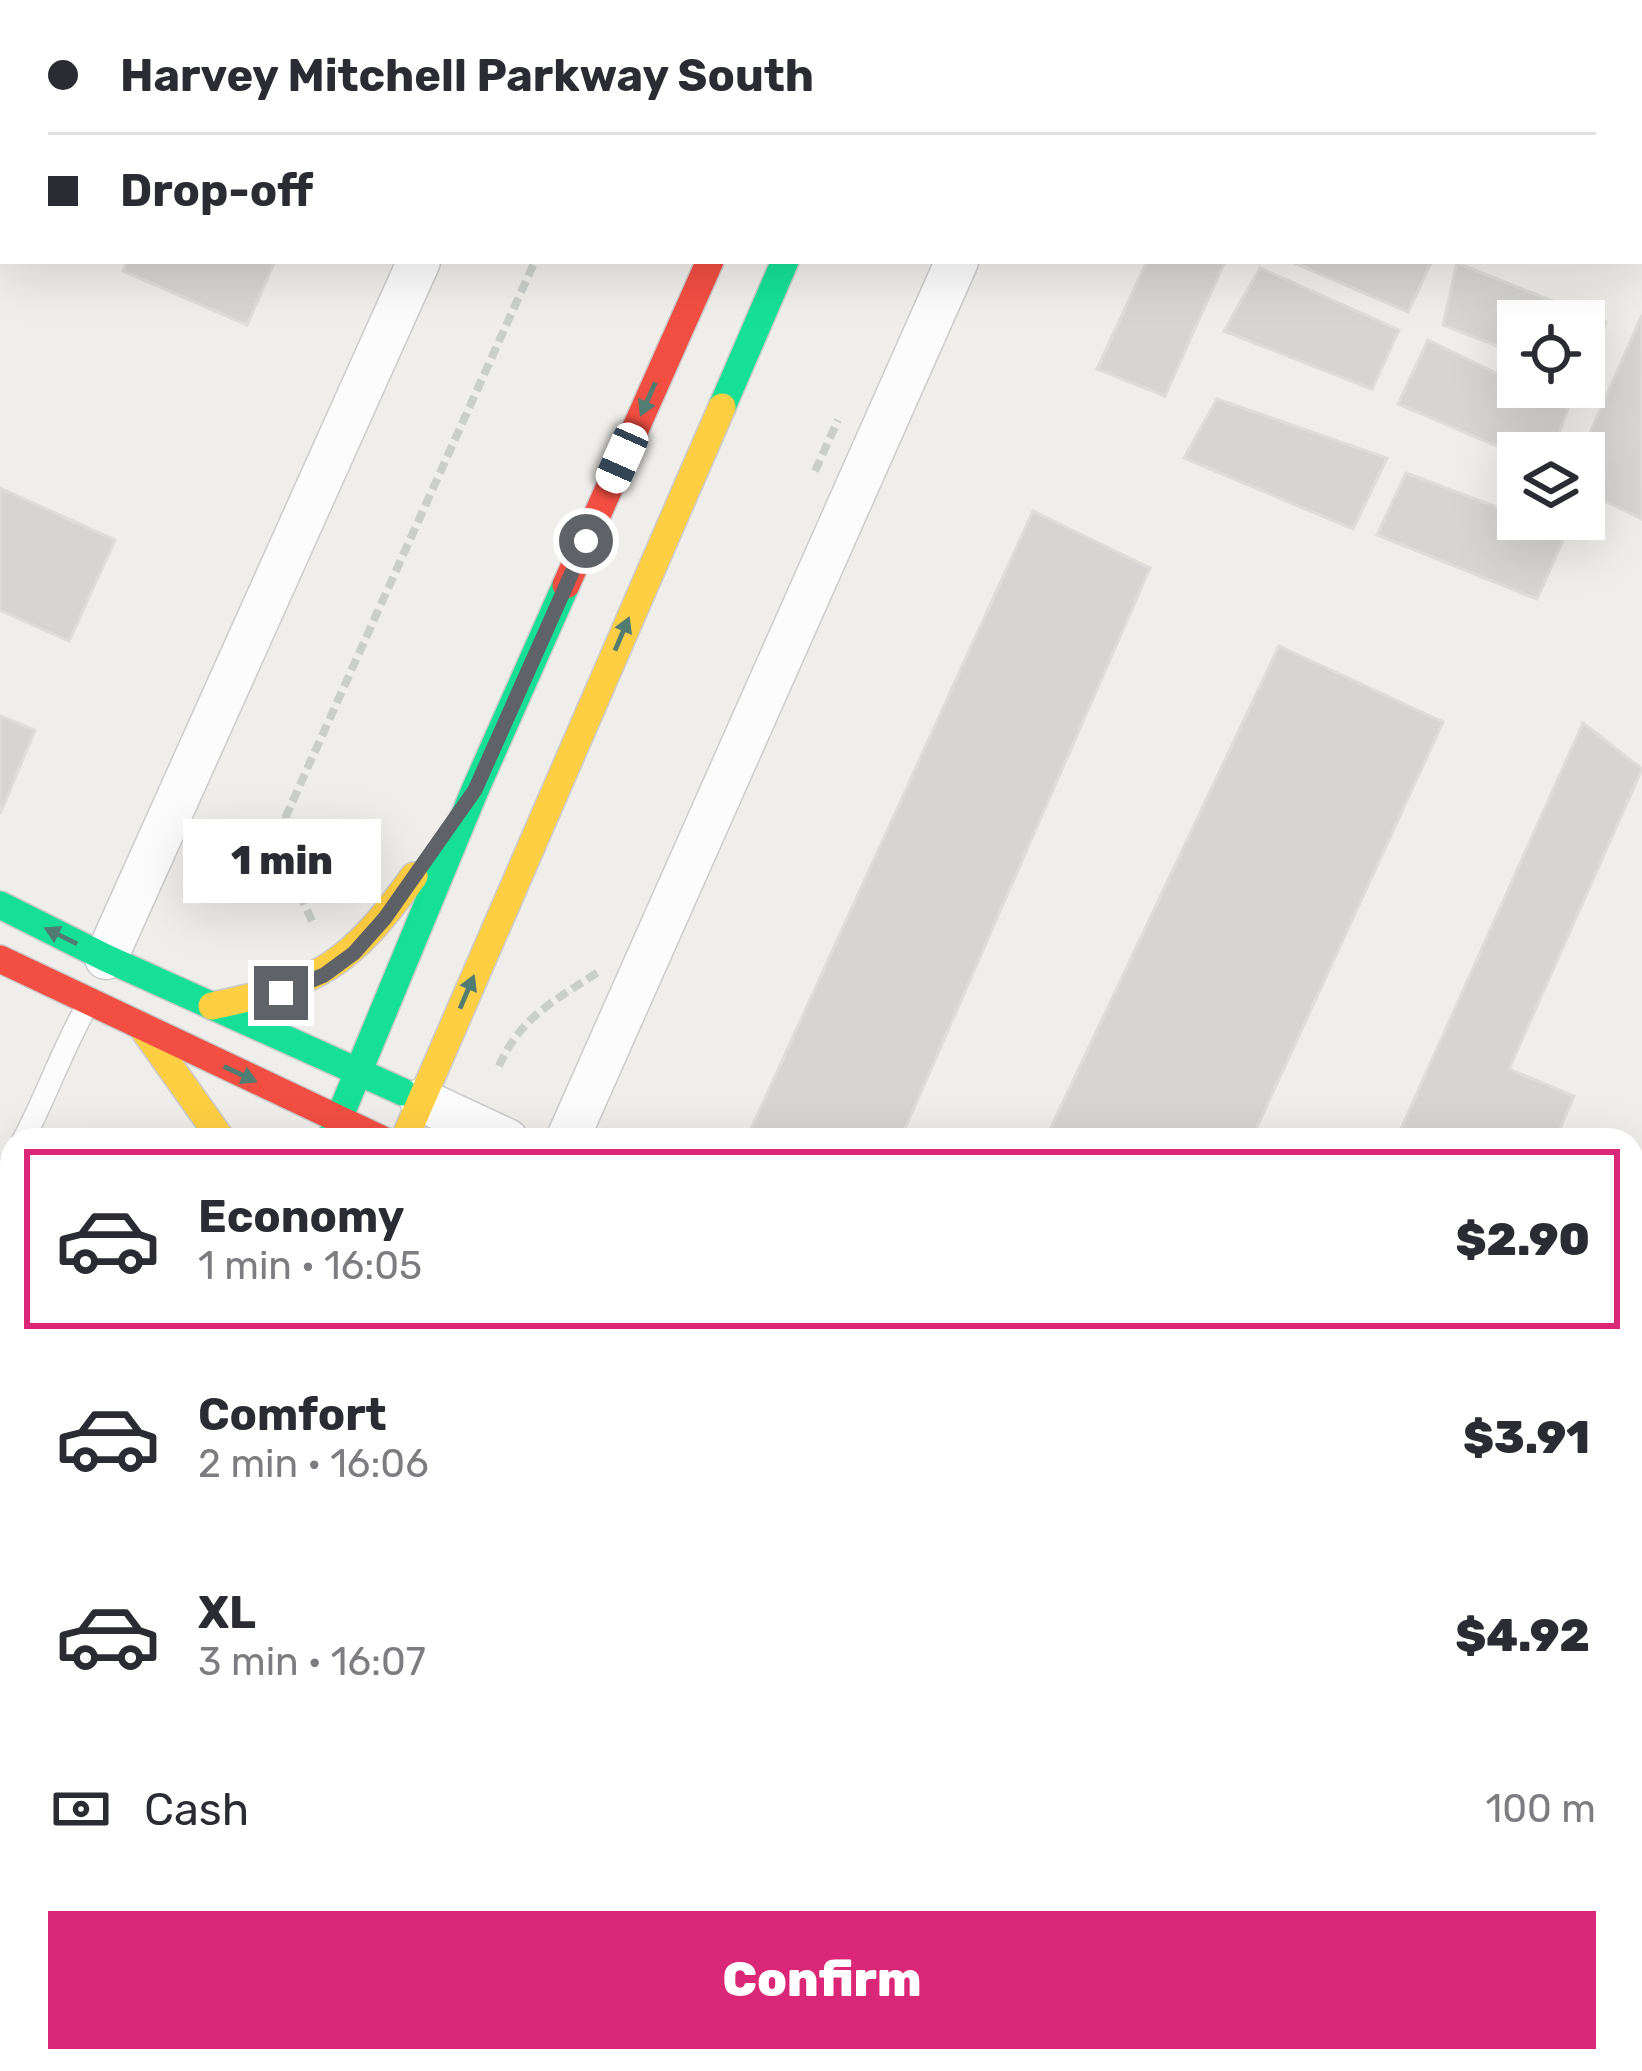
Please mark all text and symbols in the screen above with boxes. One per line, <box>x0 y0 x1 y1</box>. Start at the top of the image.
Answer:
text: Harvey Mitchell Parkway South <box>120 49 814 102</box>
text: Drop-off <box>120 164 313 217</box>
map controls <box>1497 300 1605 540</box>
button: locate <box>1497 300 1605 408</box>
one-way arrow <box>638 382 658 417</box>
car <box>591 418 653 498</box>
button: layers <box>1497 432 1605 540</box>
route start <box>559 514 613 568</box>
one-way arrow <box>613 616 632 652</box>
callout: 1 min <box>182 819 380 903</box>
text: 1 min <box>231 838 333 884</box>
one-way arrow <box>44 926 79 946</box>
route end <box>254 966 308 1020</box>
one-way arrow <box>458 974 477 1010</box>
one-way arrow <box>223 1064 258 1084</box>
icon: car <box>54 1185 162 1293</box>
text: Economy <box>198 1190 404 1243</box>
text: $2.90 <box>1456 1213 1590 1266</box>
text: 1 min · 16:05 <box>198 1243 422 1289</box>
icon: car <box>54 1383 162 1491</box>
text: Comfort <box>198 1388 387 1441</box>
text: $3.91 <box>1463 1411 1590 1464</box>
text: 2 min · 16:06 <box>198 1441 429 1487</box>
icon: car <box>54 1581 162 1689</box>
text: XL <box>198 1586 256 1639</box>
text: $4.92 <box>1455 1609 1590 1662</box>
text: 3 min · 16:07 <box>198 1639 426 1685</box>
icon: cash <box>48 1776 114 1842</box>
text: Cash <box>144 1783 249 1836</box>
text: 100 m <box>1486 1786 1596 1832</box>
button: Confirm <box>48 1911 1596 2049</box>

